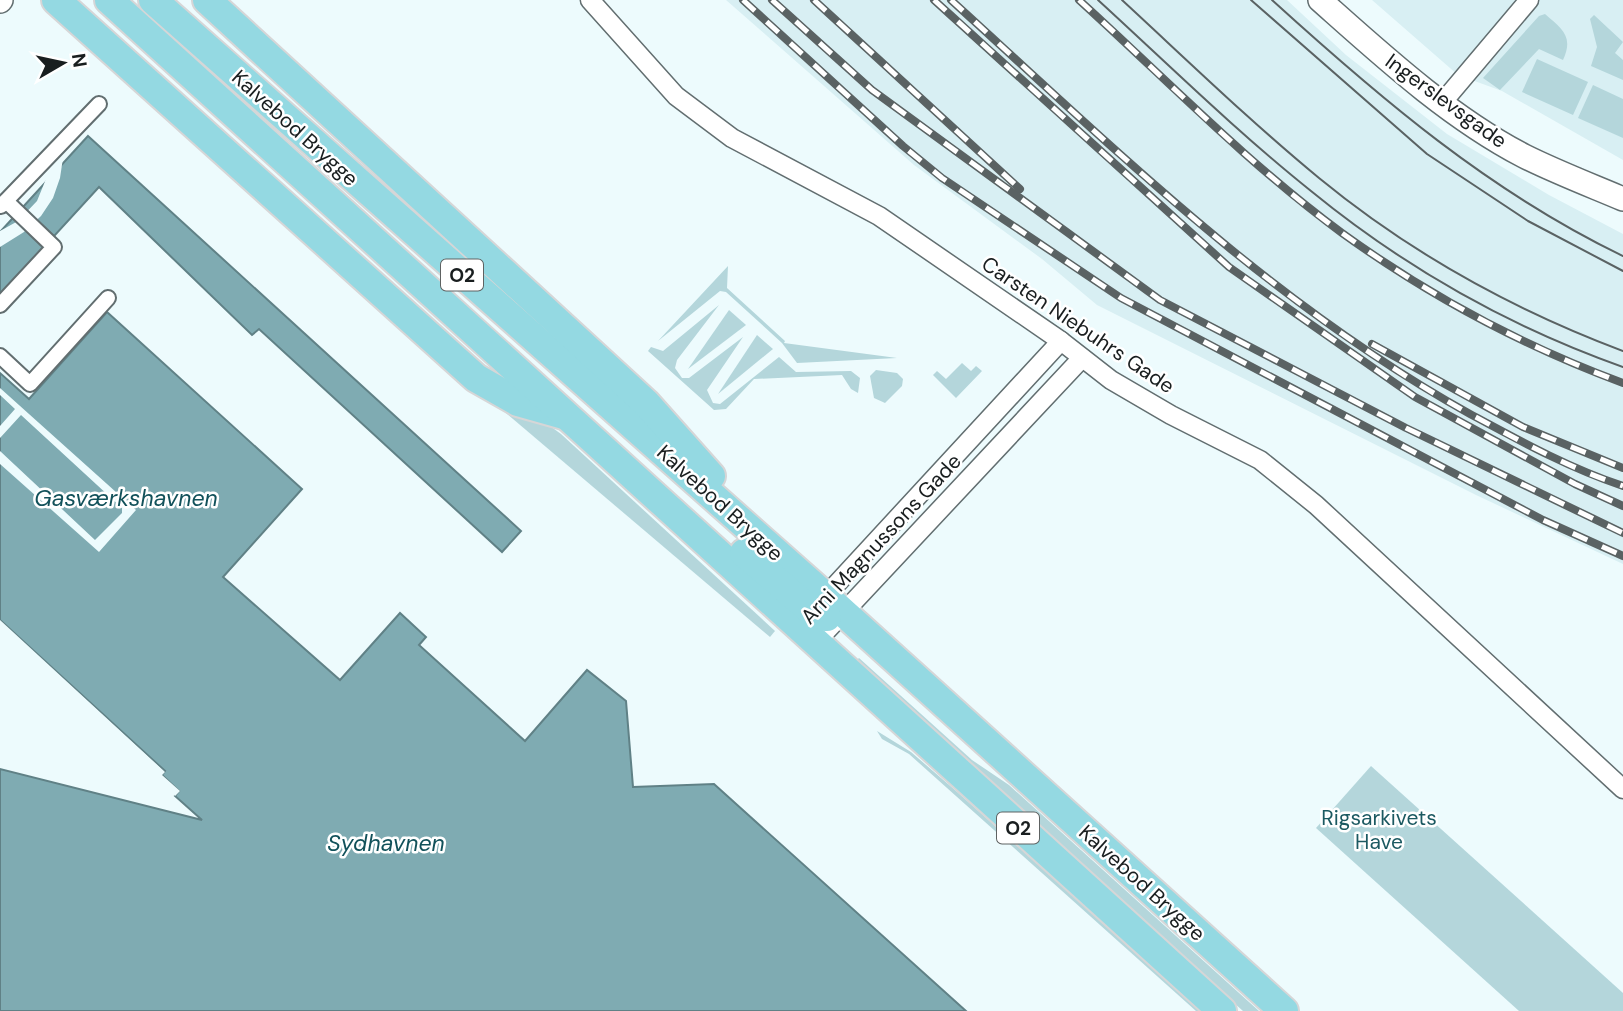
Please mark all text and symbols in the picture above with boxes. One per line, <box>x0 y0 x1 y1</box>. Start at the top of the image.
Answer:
north arrow <box>28 28 98 98</box>
street label: Ingerslevsgade <box>1380 47 1513 155</box>
text: N <box>66 52 93 69</box>
street label: Kalvebod Brygge <box>226 64 364 192</box>
street label: Carsten Niebuhrs Gade <box>976 250 1180 400</box>
road number: O2 <box>441 260 483 290</box>
street label: Kalvebod Brygge <box>651 439 789 567</box>
street label: Arni Magnussons Gade <box>795 448 967 630</box>
water label: Gasværkshavnen <box>34 483 218 513</box>
park label: Rigsarkivets Have <box>1321 804 1437 856</box>
road number: O2 <box>997 813 1039 844</box>
street label: Kalvebod Brygge <box>1073 819 1211 947</box>
water label: Sydhavnen <box>327 828 445 858</box>

